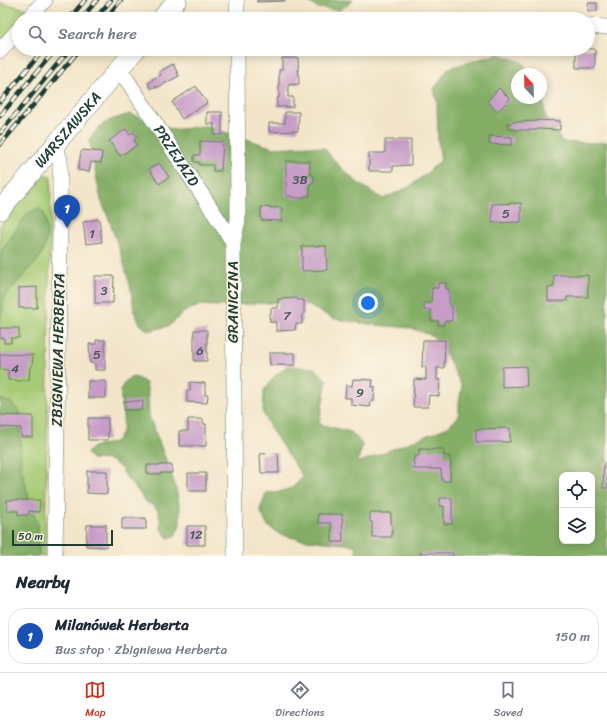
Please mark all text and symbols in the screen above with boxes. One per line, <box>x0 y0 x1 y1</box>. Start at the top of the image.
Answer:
search box <box>12 12 595 56</box>
text: Search here <box>58 21 137 47</box>
icon: search <box>26 23 48 45</box>
north arrow <box>511 68 547 104</box>
street label: WARSZAWSKA <box>28 86 108 174</box>
street label: PRZEJAZD <box>147 120 207 192</box>
house number: 3B <box>292 168 308 191</box>
pin: 1 <box>54 195 80 228</box>
house number: 5 <box>502 202 510 225</box>
house number: 1 <box>89 222 95 245</box>
street label: GRANICZNA <box>220 261 246 343</box>
street label: ZBIGNIEWA HERBERTA <box>44 273 72 427</box>
house number: 3 <box>100 279 108 302</box>
your location <box>358 293 378 313</box>
house number: 7 <box>283 304 292 327</box>
house number: 6 <box>196 339 204 362</box>
house number: 5 <box>93 343 101 366</box>
house number: 4 <box>11 357 19 380</box>
house number: 9 <box>356 381 364 404</box>
map controls <box>559 472 595 544</box>
button: locate <box>559 472 595 508</box>
button: layers <box>559 508 595 544</box>
house number: 12 <box>189 523 203 546</box>
text: 50 m <box>18 527 43 546</box>
scale bar <box>12 528 113 547</box>
text: Nearby <box>16 567 70 597</box>
text: Milanówek Herberta <box>55 612 189 638</box>
text: 1 <box>27 625 33 648</box>
text: 150 m <box>555 625 590 648</box>
text: Bus stop · Zbigniewa Herberta <box>55 638 227 661</box>
tab: Map <box>84 679 106 722</box>
tab: Directions <box>275 679 325 722</box>
tab: Saved <box>494 679 523 722</box>

